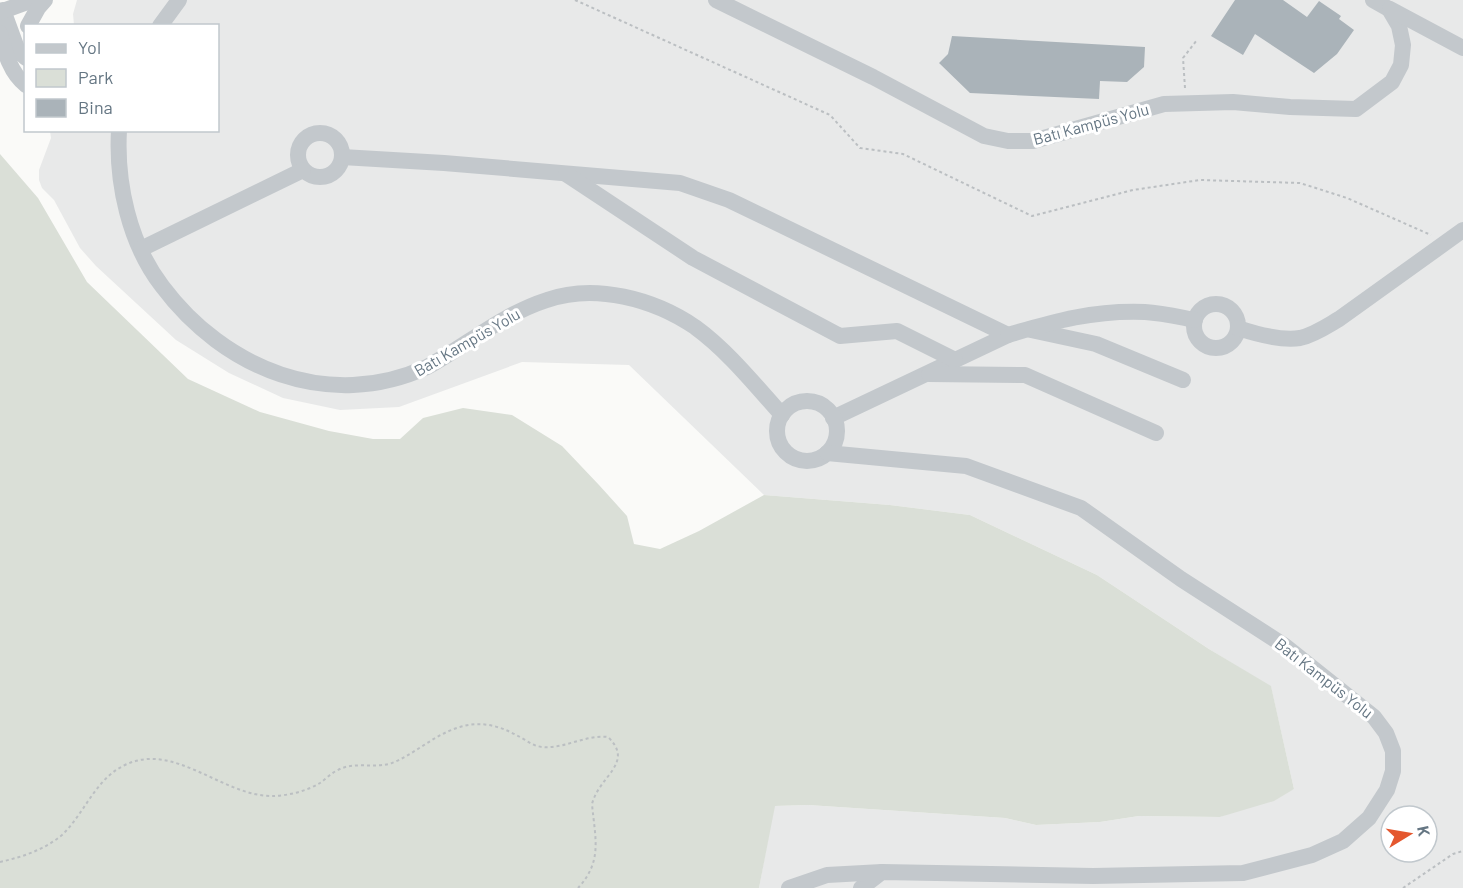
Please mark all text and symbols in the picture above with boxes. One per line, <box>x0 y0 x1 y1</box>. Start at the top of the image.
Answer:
legend <box>24 24 219 132</box>
text: Yol <box>78 36 101 58</box>
text: Park <box>78 66 113 88</box>
text: Bina <box>78 96 113 118</box>
street label: Batı Kampüs Yolu <box>1031 99 1151 148</box>
street label: Batı Kampüs Yolu <box>410 304 523 380</box>
street label: Batı Kampüs Yolu <box>1272 633 1377 722</box>
north arrow <box>1379 804 1439 864</box>
text: K <box>1414 824 1434 838</box>

